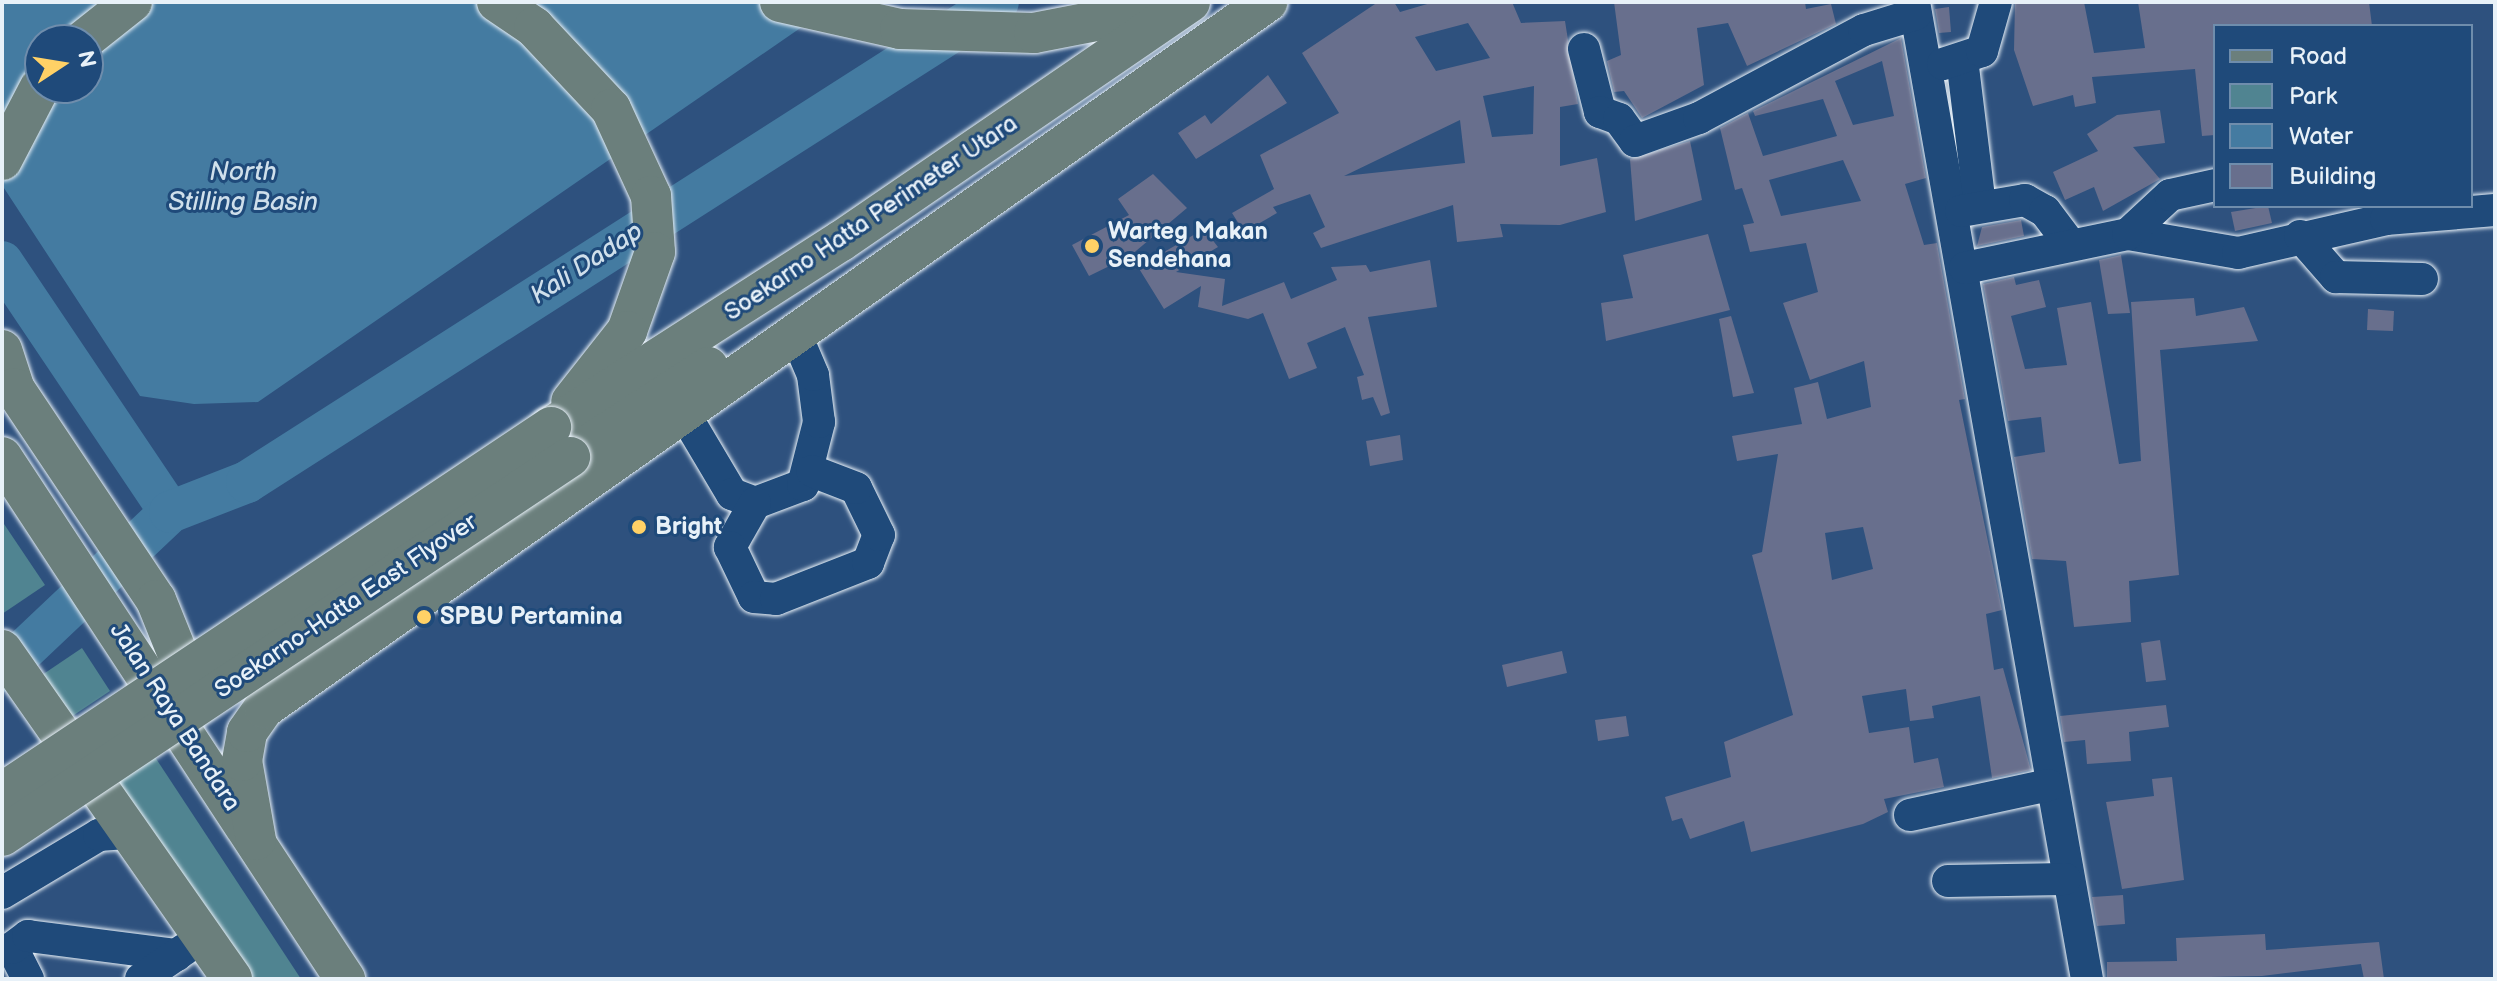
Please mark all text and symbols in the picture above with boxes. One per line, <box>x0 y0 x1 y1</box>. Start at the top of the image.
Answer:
north arrow <box>24 24 104 104</box>
legend <box>2213 24 2473 208</box>
text: Road <box>2289 42 2347 71</box>
text: N <box>71 48 101 70</box>
text: Park <box>2289 82 2337 111</box>
street label: Soekarno Hatta Perimeter Utara <box>719 109 1023 327</box>
text: Water <box>2289 122 2353 151</box>
water label: North Stilling Basin <box>168 157 318 218</box>
text: Building <box>2289 162 2376 191</box>
water label: Kali Dadap <box>525 216 649 312</box>
place label: Warteg Makan Sendehana <box>1108 218 1268 274</box>
marker: Warteg Makan Sendehana <box>1083 237 1101 255</box>
street label: Soekarno-Hatta East Flyover <box>210 507 482 705</box>
place label: Bright <box>655 513 722 541</box>
marker: Bright <box>630 518 648 536</box>
place label: SPBU Pertamina <box>440 603 623 631</box>
marker: SPBU Pertamina <box>415 608 433 626</box>
street label: Jalan Raya Bandara <box>104 618 246 816</box>

